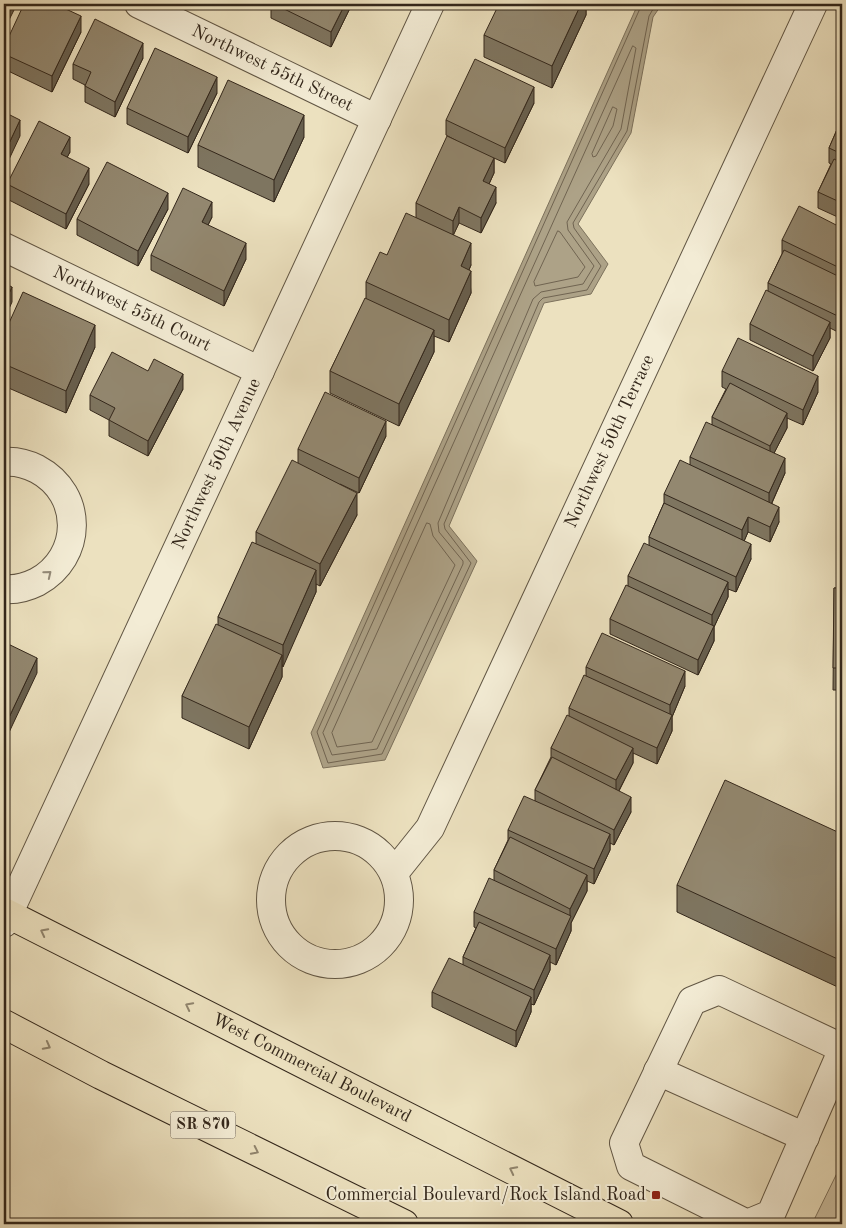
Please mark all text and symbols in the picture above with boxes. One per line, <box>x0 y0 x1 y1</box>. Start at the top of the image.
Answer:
street label: Northwest 55th Street <box>189 22 356 115</box>
street label: Northwest 55th Court <box>50 263 214 355</box>
street label: Northwest 50th Terrace <box>562 352 658 531</box>
street label: Northwest 50th Avenue <box>169 376 264 552</box>
one-way arrow <box>43 570 52 579</box>
one-way arrow <box>40 928 49 938</box>
one-way arrow <box>185 1002 194 1012</box>
street label: West Commercial Boulevard <box>209 1010 414 1126</box>
one-way arrow <box>42 1040 51 1050</box>
road number: SR 870 <box>170 1112 236 1138</box>
one-way arrow <box>250 1144 259 1155</box>
one-way arrow <box>509 1166 518 1177</box>
place label: Commercial Boulevard/Rock Island Road <box>325 1186 646 1204</box>
marker: Commercial Boulevard/Rock Island Road <box>650 1189 662 1201</box>

